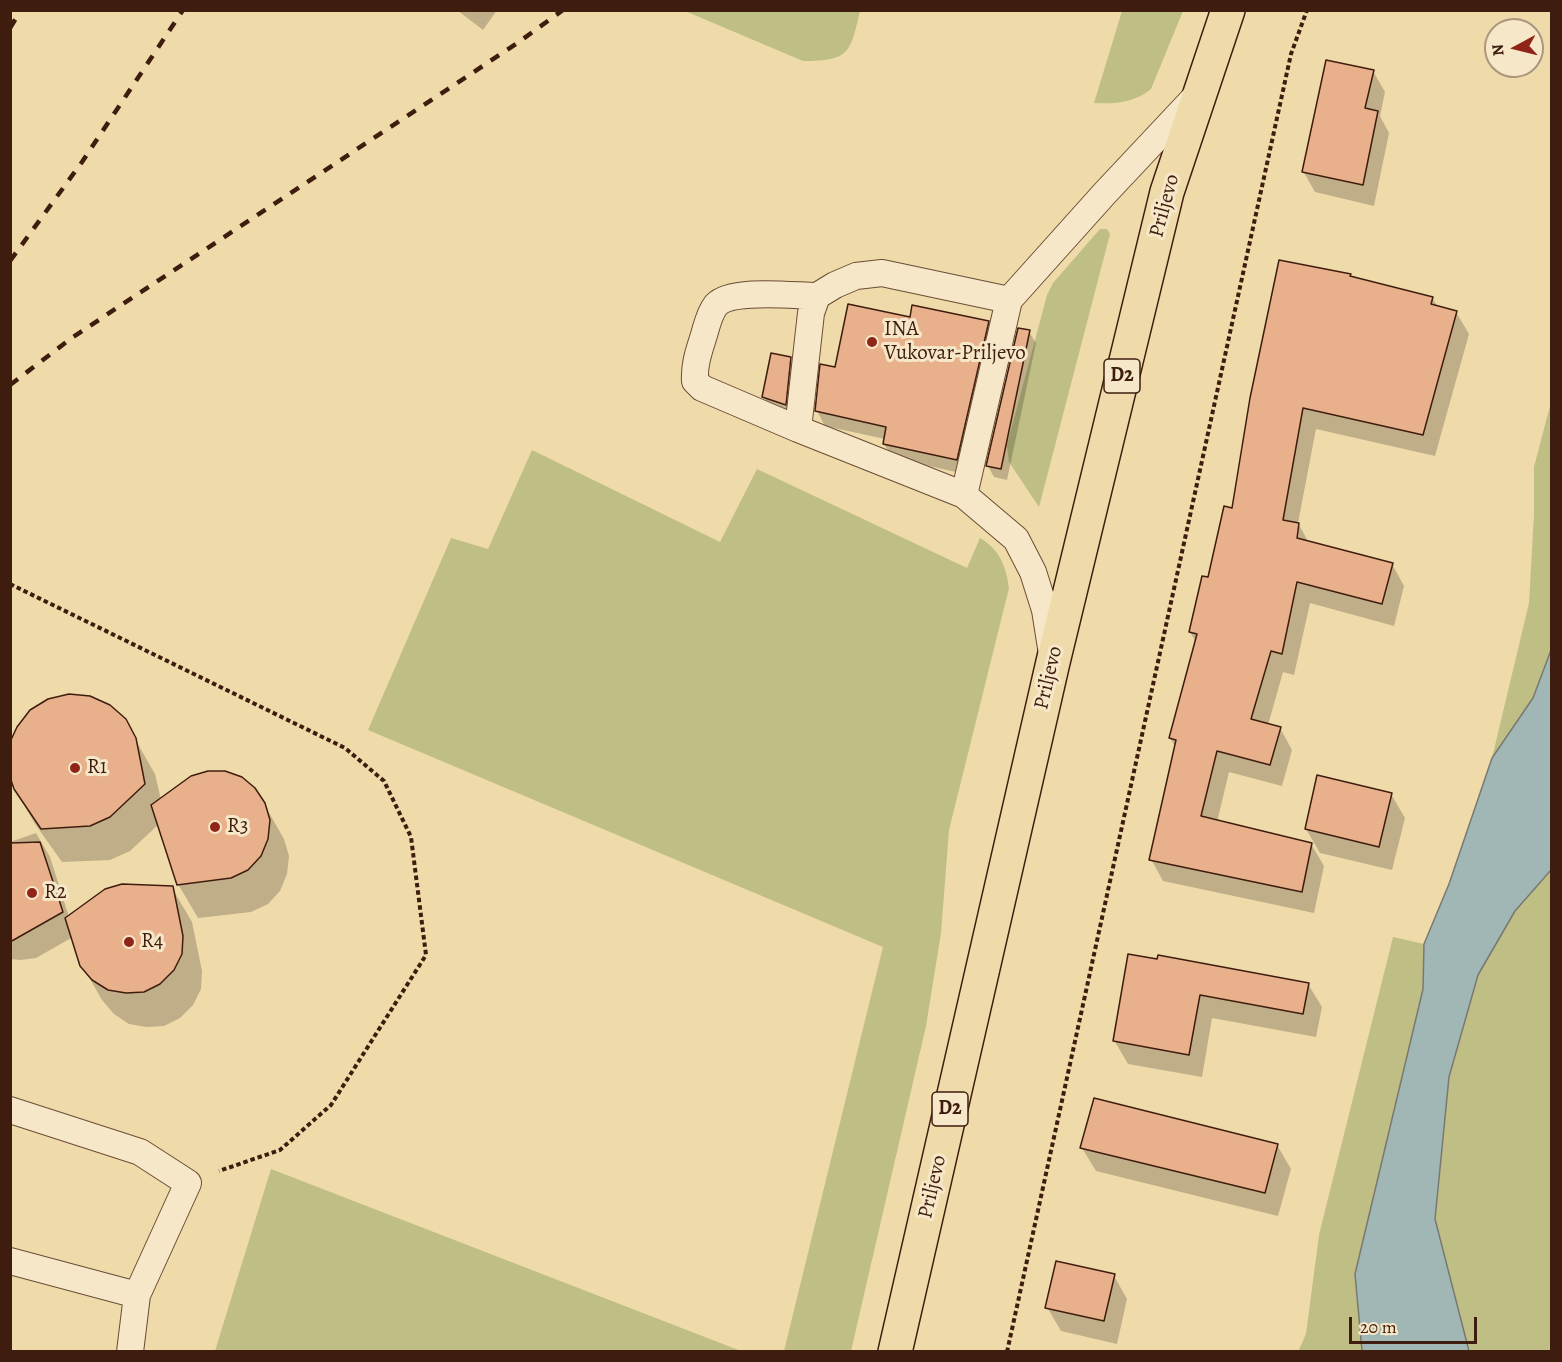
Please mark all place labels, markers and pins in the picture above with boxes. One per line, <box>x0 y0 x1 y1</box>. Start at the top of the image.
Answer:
place label: INA Vukovar-Priljevo <box>884 317 1026 367</box>
marker: INA Vukovar-Priljevo <box>865 335 879 349</box>
place label: R1 <box>87 755 107 781</box>
marker: R1 <box>68 761 82 775</box>
place label: R3 <box>227 814 249 840</box>
marker: R3 <box>208 820 222 834</box>
place label: R2 <box>44 880 67 906</box>
marker: R2 <box>25 886 39 900</box>
place label: R4 <box>141 929 163 955</box>
marker: R4 <box>122 935 136 949</box>

